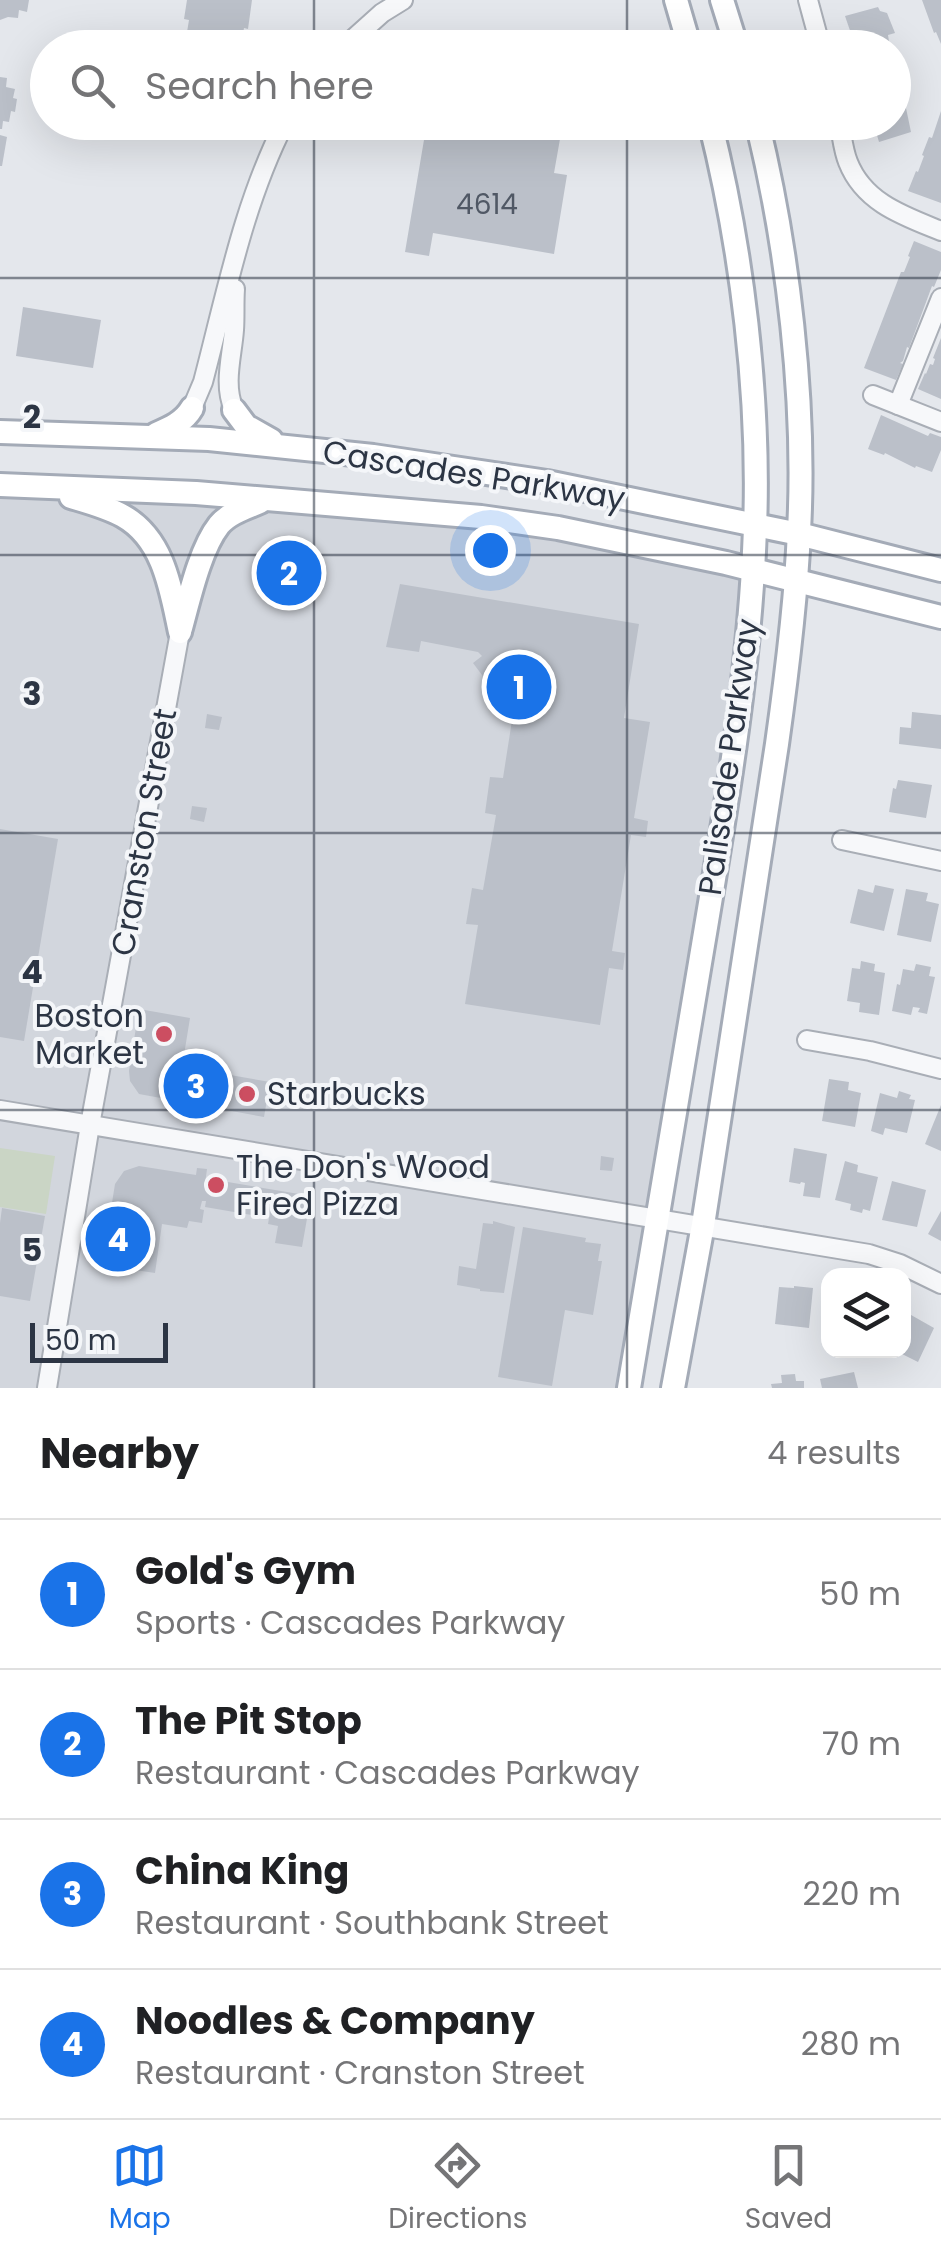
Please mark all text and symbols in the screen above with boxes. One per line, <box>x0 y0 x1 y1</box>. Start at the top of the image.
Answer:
search box <box>30 30 911 140</box>
icon: search <box>65 58 120 113</box>
text: Search here <box>145 59 374 112</box>
house number: 4614 <box>456 185 518 224</box>
text: 2 <box>23 394 41 439</box>
street label: Cascades Parkway <box>320 428 628 521</box>
your location <box>465 525 516 576</box>
pin: 2 <box>256 536 322 610</box>
street label: Palisade Parkway <box>687 616 770 898</box>
pin: 1 <box>486 650 552 724</box>
text: 3 <box>22 671 42 716</box>
street label: Cranston Street <box>100 705 187 959</box>
text: 4 <box>21 949 43 994</box>
place label: Boston Market <box>35 993 144 1075</box>
marker: Boston Market <box>153 1023 175 1045</box>
pin: 3 <box>164 1048 228 1124</box>
place label: Starbucks <box>267 1071 426 1116</box>
marker: Starbucks <box>236 1083 258 1105</box>
place label: The Don's Wood Fired Pizza <box>236 1144 490 1226</box>
marker: The Don's Wood Fired Pizza <box>205 1174 227 1196</box>
pin: 4 <box>86 1202 150 1276</box>
text: 5 <box>22 1227 42 1272</box>
map controls <box>821 1268 911 1358</box>
button: layers <box>821 1268 911 1358</box>
scale bar <box>30 1318 168 1362</box>
text: 50 m <box>45 1321 116 1360</box>
text: Nearby <box>40 1424 199 1483</box>
text: 4 results <box>767 1430 901 1475</box>
text: Gold's Gym <box>135 1544 356 1597</box>
text: 1 <box>66 1571 79 1616</box>
text: 50 m <box>819 1571 901 1616</box>
text: Sports · Cascades Parkway <box>135 1600 565 1645</box>
text: The Pit Stop <box>135 1694 362 1747</box>
text: 2 <box>63 1721 82 1766</box>
text: 70 m <box>822 1721 901 1766</box>
text: Restaurant · Cascades Parkway <box>135 1750 640 1795</box>
text: China King <box>135 1844 349 1897</box>
text: 3 <box>63 1871 82 1916</box>
text: 220 m <box>803 1871 901 1916</box>
text: Restaurant · Southbank Street <box>135 1900 609 1945</box>
text: Noodles & Company <box>135 1994 535 2047</box>
text: 4 <box>62 2021 83 2066</box>
text: 280 m <box>801 2021 901 2066</box>
text: Restaurant · Cranston Street <box>135 2050 585 2095</box>
tab: Map <box>109 2138 171 2240</box>
tab: Directions <box>388 2138 527 2240</box>
tab: Saved <box>745 2138 832 2240</box>

